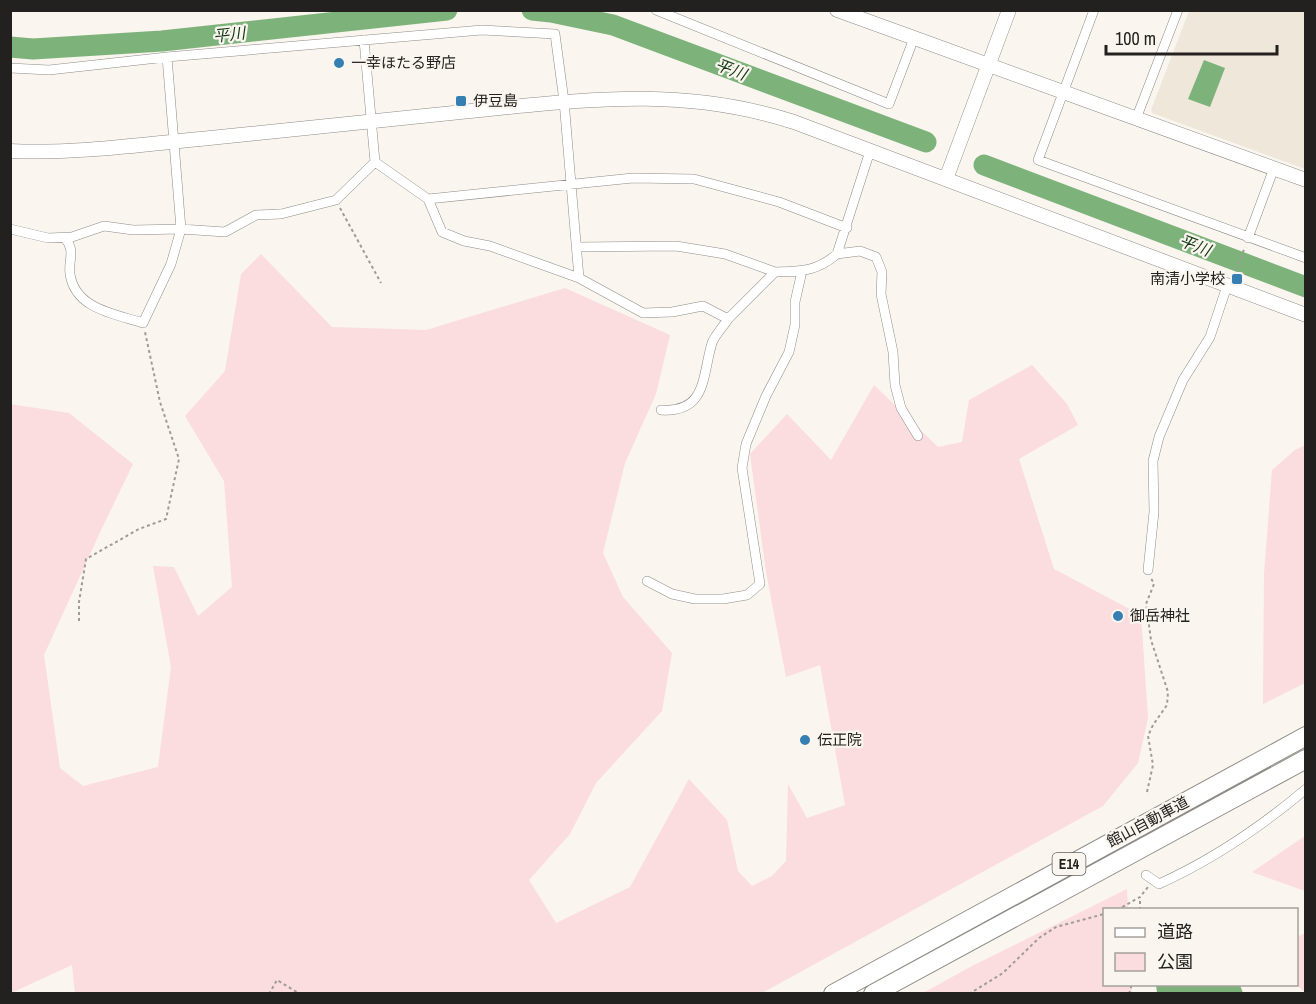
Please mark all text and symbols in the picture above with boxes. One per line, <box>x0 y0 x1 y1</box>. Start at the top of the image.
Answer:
scale bar <box>1106 18 1277 56</box>
water label: 平川 <box>212 21 248 47</box>
text: 100 m <box>1115 26 1156 51</box>
place label: 一幸ほたる野店 <box>351 52 456 73</box>
water label: 平川 <box>712 53 752 86</box>
marker: 一幸ほたる野店 <box>332 56 346 70</box>
place label: 伊豆島 <box>473 90 518 111</box>
marker: 伊豆島 <box>454 94 468 108</box>
water label: 平川 <box>1176 229 1216 262</box>
place label: 南清小学校 <box>1150 268 1225 289</box>
marker: 南清小学校 <box>1230 272 1244 286</box>
place label: 御岳神社 <box>1130 605 1190 626</box>
marker: 御岳神社 <box>1111 609 1125 623</box>
place label: 伝正院 <box>817 729 862 750</box>
marker: 伝正院 <box>798 733 812 747</box>
street label: 館山自動車道 <box>1103 791 1192 852</box>
road number: E14 <box>1052 853 1086 875</box>
legend <box>1103 908 1298 986</box>
text: 道路 <box>1157 919 1193 944</box>
text: 公園 <box>1157 949 1193 974</box>

